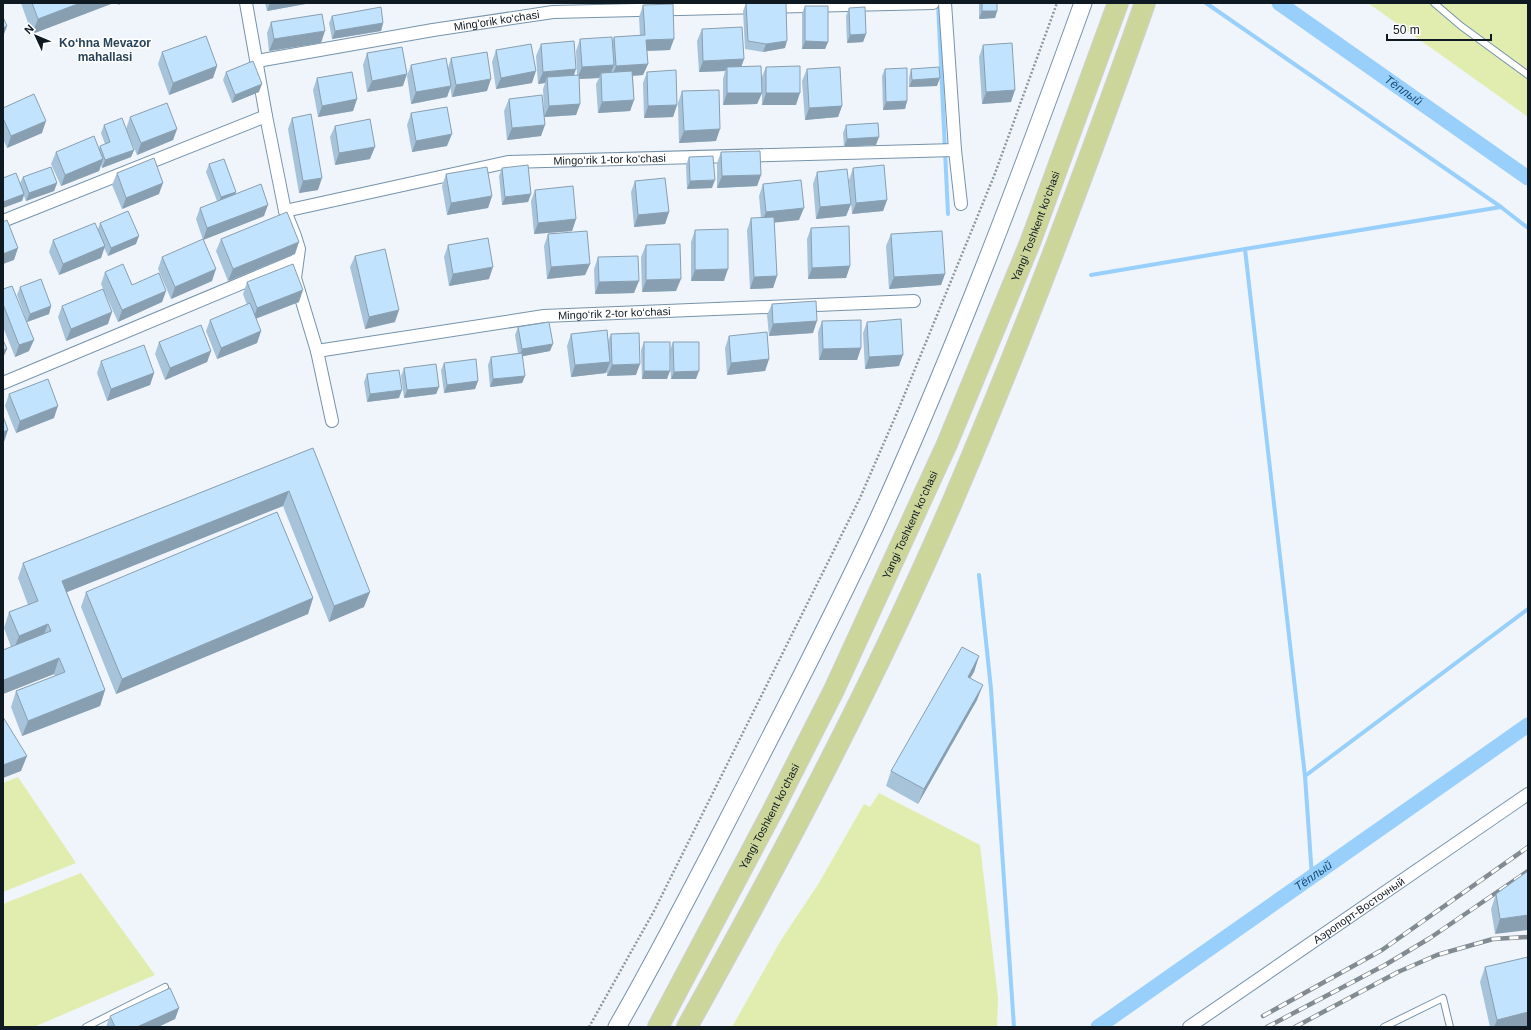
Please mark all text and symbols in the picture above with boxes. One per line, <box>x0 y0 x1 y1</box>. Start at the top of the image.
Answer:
street label: Ming'orik ko'chasi <box>453 8 540 33</box>
north arrow <box>16 16 56 56</box>
scale bar <box>1387 16 1491 42</box>
text: N <box>22 22 36 36</box>
text: 50 m <box>1393 23 1420 37</box>
district label: Koʻhna Mevazor mahallasi <box>59 36 151 64</box>
water label: Тёплый <box>1382 72 1425 109</box>
street label: Mingo‘rik 1-tor ko‘chasi <box>553 152 666 167</box>
street label: Yangi Toshkent ko‘chasi <box>1009 169 1062 283</box>
street label: Mingo‘rik 2-tor ko‘chasi <box>558 305 671 321</box>
street label: Yangi Toshkent ko‘chasi <box>880 469 940 581</box>
street label: Yangi Toshkent ko‘chasi <box>737 762 801 871</box>
water label: Тёплый <box>1292 858 1335 894</box>
street label: Аэропорт-Восточный <box>1311 875 1407 946</box>

